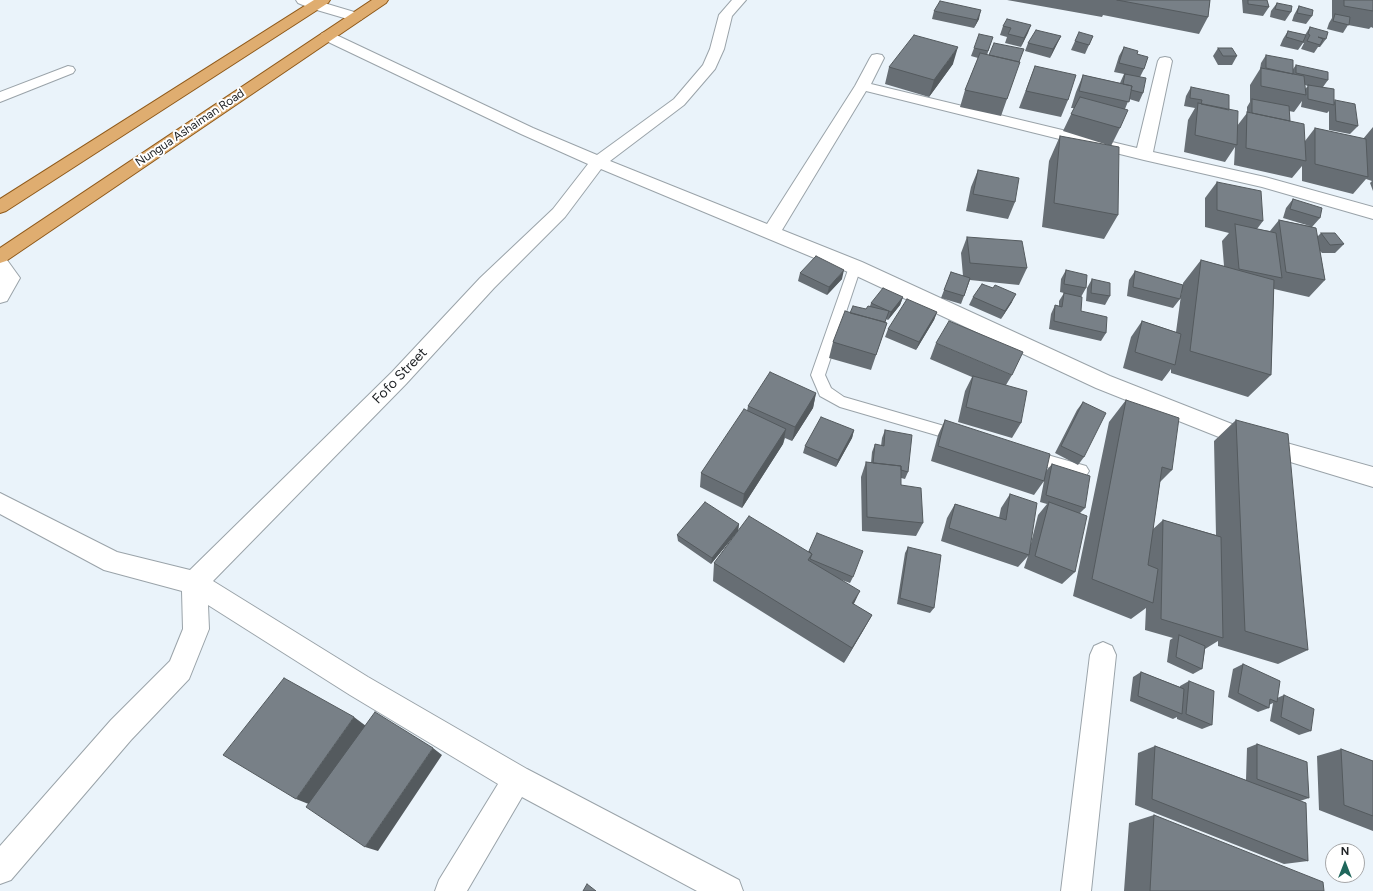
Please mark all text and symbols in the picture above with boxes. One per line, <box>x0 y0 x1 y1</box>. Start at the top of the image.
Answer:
street label: Nungua Ashaiman Road <box>133 86 247 170</box>
street label: Fofo Street <box>369 344 431 408</box>
north arrow <box>1325 843 1365 883</box>
text: N <box>1341 845 1349 858</box>

